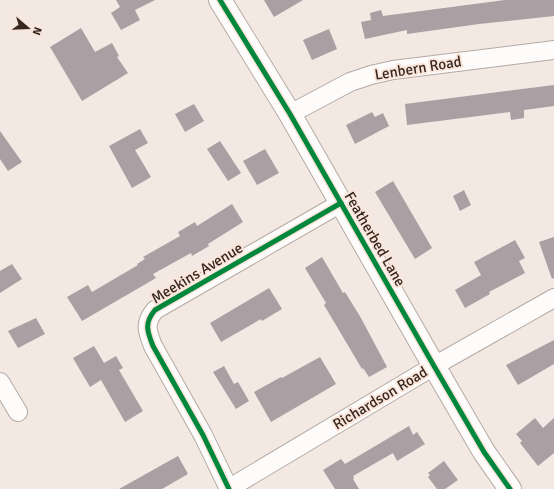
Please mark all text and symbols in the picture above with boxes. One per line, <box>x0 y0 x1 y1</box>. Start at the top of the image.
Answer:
north arrow <box>8 8 48 48</box>
text: N <box>30 25 44 37</box>
street label: Lenbern Road <box>373 52 463 84</box>
street label: Featherbed Lane <box>341 188 409 290</box>
street label: Meekins Avenue <box>148 239 246 307</box>
street label: Richardson Road <box>329 363 431 433</box>

